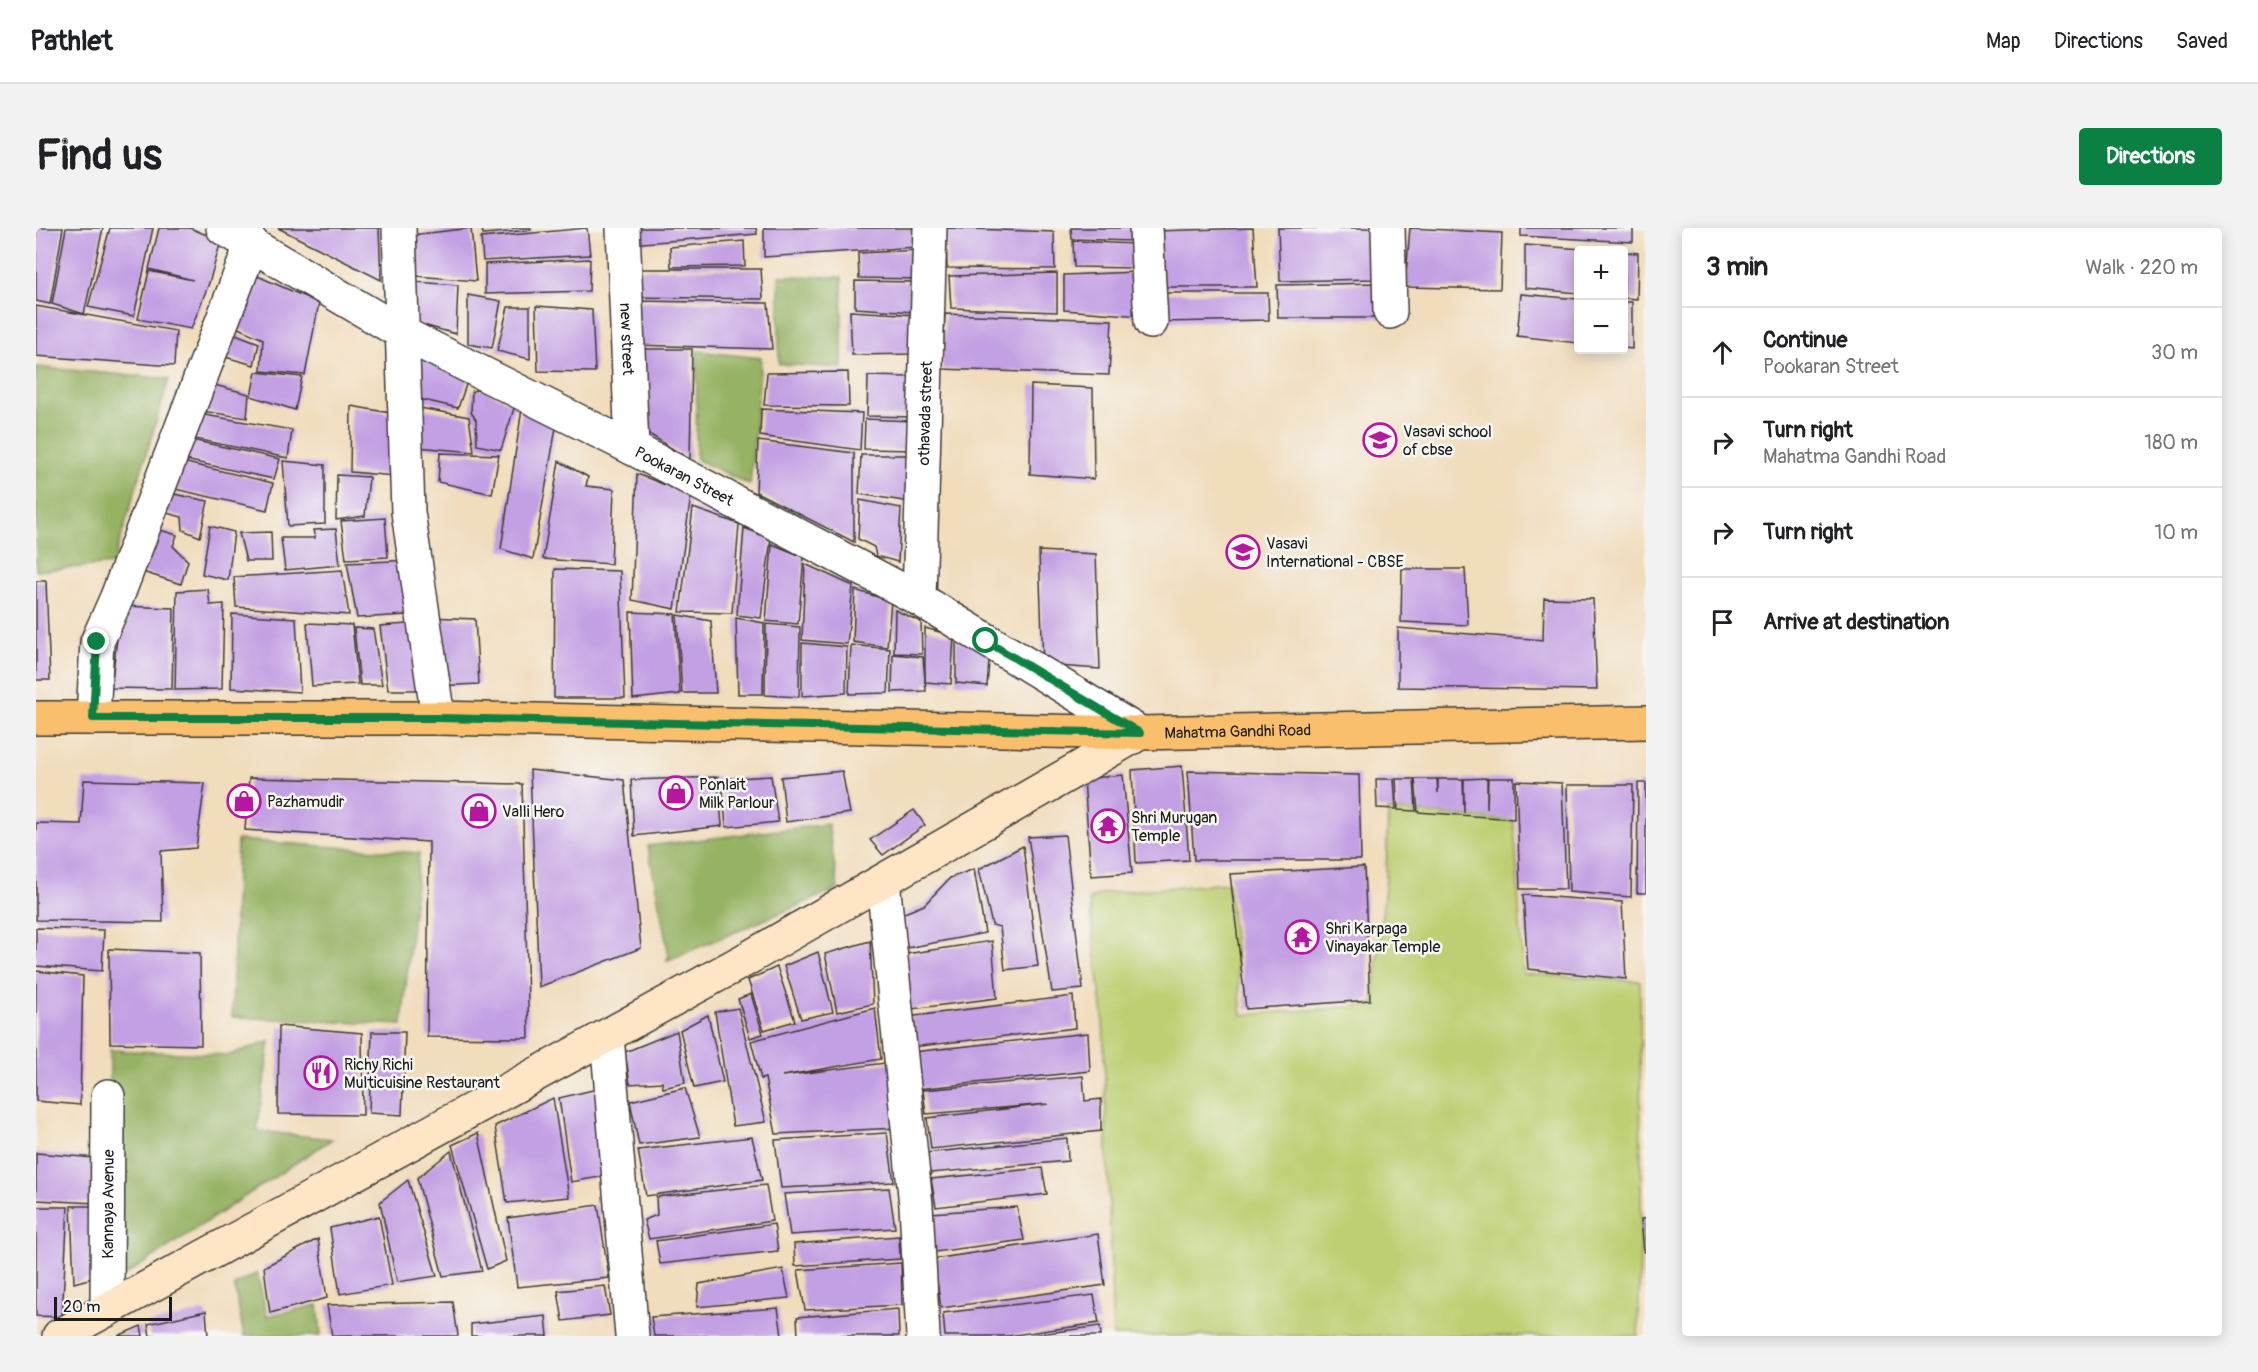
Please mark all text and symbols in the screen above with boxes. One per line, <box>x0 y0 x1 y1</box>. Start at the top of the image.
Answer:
text: Pathlet <box>30 24 113 59</box>
text: Map <box>1986 28 2021 55</box>
text: Directions <box>2054 28 2143 55</box>
text: Saved <box>2176 28 2228 55</box>
button: Directions <box>2079 128 2222 185</box>
text: Find us <box>36 130 162 182</box>
map controls <box>1574 246 1628 354</box>
button: + <box>1574 246 1628 300</box>
text: 3 min <box>1706 251 1768 283</box>
text: Walk · 220 m <box>2085 255 2198 280</box>
button: − <box>1574 300 1628 354</box>
street label: new street <box>615 302 638 376</box>
text: Continue <box>1763 326 1847 354</box>
icon: ahead <box>1706 336 1739 369</box>
text: 30 m <box>2151 340 2198 365</box>
text: Pookaran Street <box>1763 354 1899 379</box>
street label: othavada street <box>914 360 937 466</box>
text: Turn right <box>1763 416 1853 444</box>
school or university icon: Vasavi school of cbse <box>1362 422 1398 458</box>
place label: Vasavi school of cbse <box>1403 422 1492 460</box>
icon: right <box>1706 426 1739 459</box>
text: 180 m <box>2144 430 2198 455</box>
street label: Pookaran Street <box>631 442 737 511</box>
text: Mahatma Gandhi Road <box>1763 444 1946 469</box>
icon: right <box>1706 516 1739 549</box>
text: Turn right <box>1763 518 1853 546</box>
text: 10 m <box>2154 520 2198 545</box>
school or university icon: Vasavi International - CBSE <box>1225 534 1261 570</box>
place label: Vasavi International - CBSE <box>1266 534 1404 572</box>
icon: arrive <box>1706 606 1739 639</box>
text: Arrive at destination <box>1763 608 1949 636</box>
route start <box>972 627 998 653</box>
route end <box>83 628 109 654</box>
street label: Mahatma Gandhi Road <box>1164 720 1311 743</box>
shop icon: Ponlait Milk Parlour <box>658 775 694 811</box>
place label: Ponlait Milk Parlour <box>699 775 775 813</box>
shop icon: Pazhamudir <box>226 783 262 819</box>
place label: Pazhamudir <box>267 792 345 812</box>
shop icon: Valli Hero <box>461 793 497 829</box>
place label: Valli Hero <box>502 802 565 822</box>
temple icon: Shri Murugan Temple <box>1090 808 1126 844</box>
place label: Shri Murugan Temple <box>1131 808 1217 846</box>
temple icon: Shri Karpaga Vinayakar Temple <box>1284 919 1320 955</box>
place label: Shri Karpaga Vinayakar Temple <box>1325 919 1441 957</box>
restaurant icon: Richy Richi Multicuisine Restaurant <box>303 1055 339 1091</box>
place label: Richy Richi Multicuisine Restaurant <box>344 1055 500 1093</box>
street label: Kannaya Avenue <box>98 1149 119 1259</box>
scale bar <box>54 1294 172 1322</box>
text: 20 m <box>63 1297 101 1317</box>

